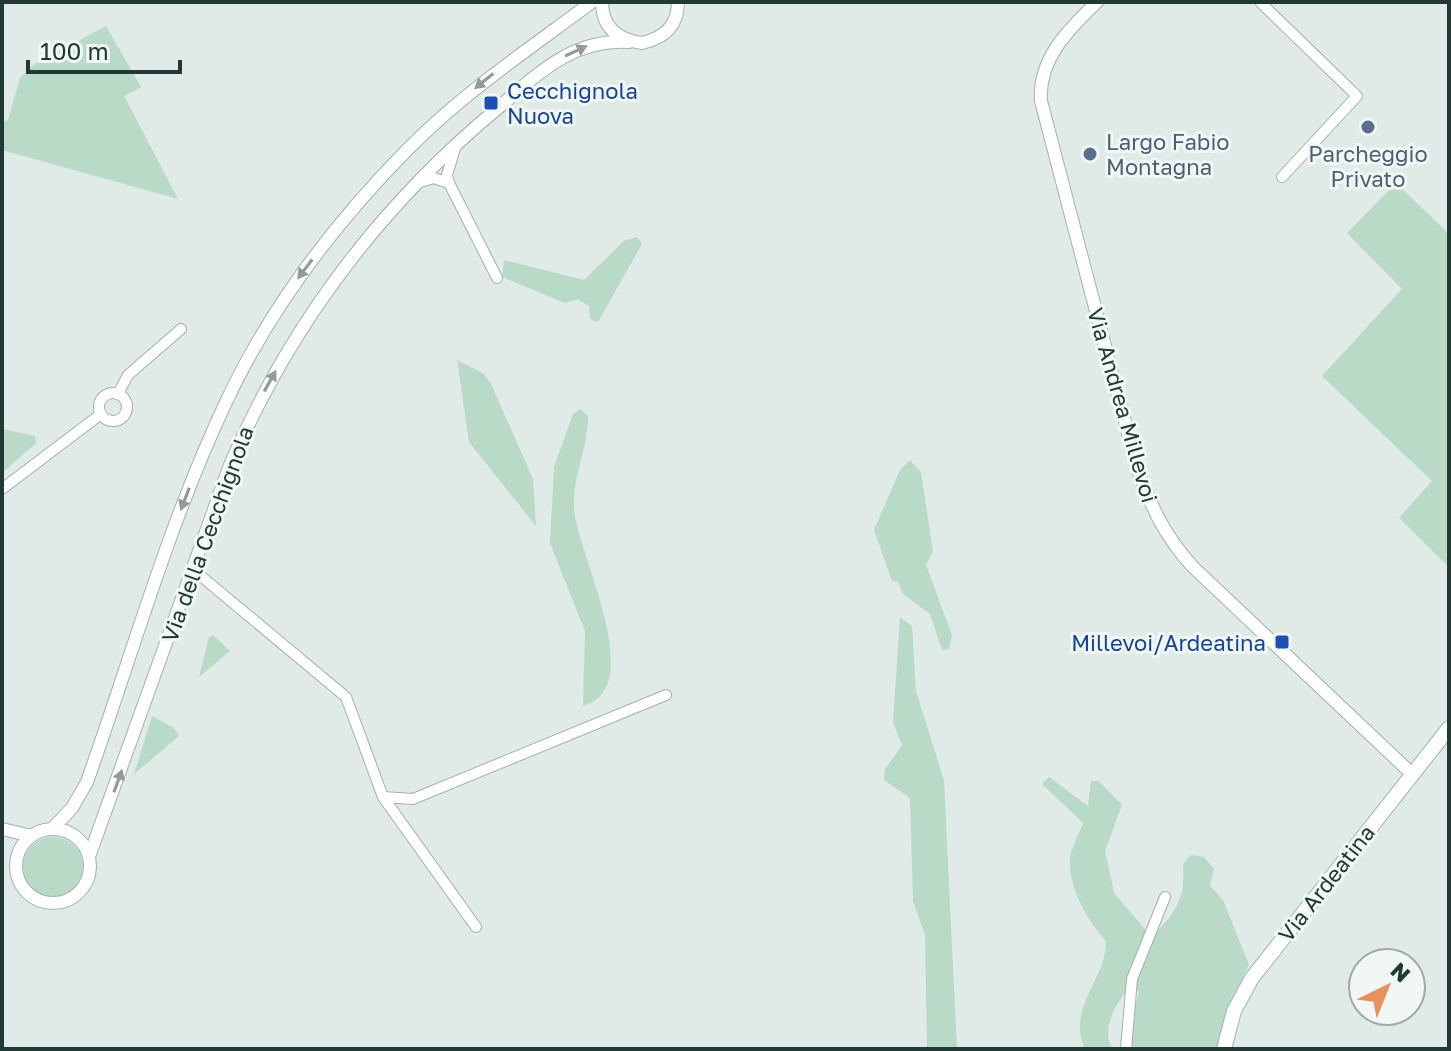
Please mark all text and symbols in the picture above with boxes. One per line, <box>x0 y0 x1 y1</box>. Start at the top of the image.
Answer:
scale bar <box>28 24 180 74</box>
text: 100 m <box>40 36 109 65</box>
one-way arrow <box>564 44 588 58</box>
one-way arrow <box>474 73 494 89</box>
place label: Cecchignola Nuova <box>507 77 638 129</box>
marker: Cecchignola Nuova <box>482 94 500 112</box>
marker: Parcheggio Privato <box>1359 118 1377 136</box>
place label: Largo Fabio Montagna <box>1106 128 1230 180</box>
place label: Parcheggio Privato <box>1308 140 1428 192</box>
marker: Largo Fabio Montagna <box>1081 145 1099 163</box>
one-way arrow <box>298 259 314 279</box>
street label: Via Andrea Millevoi <box>1082 304 1164 506</box>
one-way arrow <box>263 370 276 393</box>
street label: Via della Cecchignola <box>155 422 259 646</box>
one-way arrow <box>178 487 191 511</box>
place label: Millevoi/Ardeatina <box>1071 629 1266 656</box>
marker: Millevoi/Ardeatina <box>1273 633 1291 651</box>
one-way arrow <box>112 769 125 793</box>
street label: Via Ardeatina <box>1272 819 1380 947</box>
north arrow <box>1347 947 1427 1027</box>
text: N <box>1386 956 1416 988</box>

